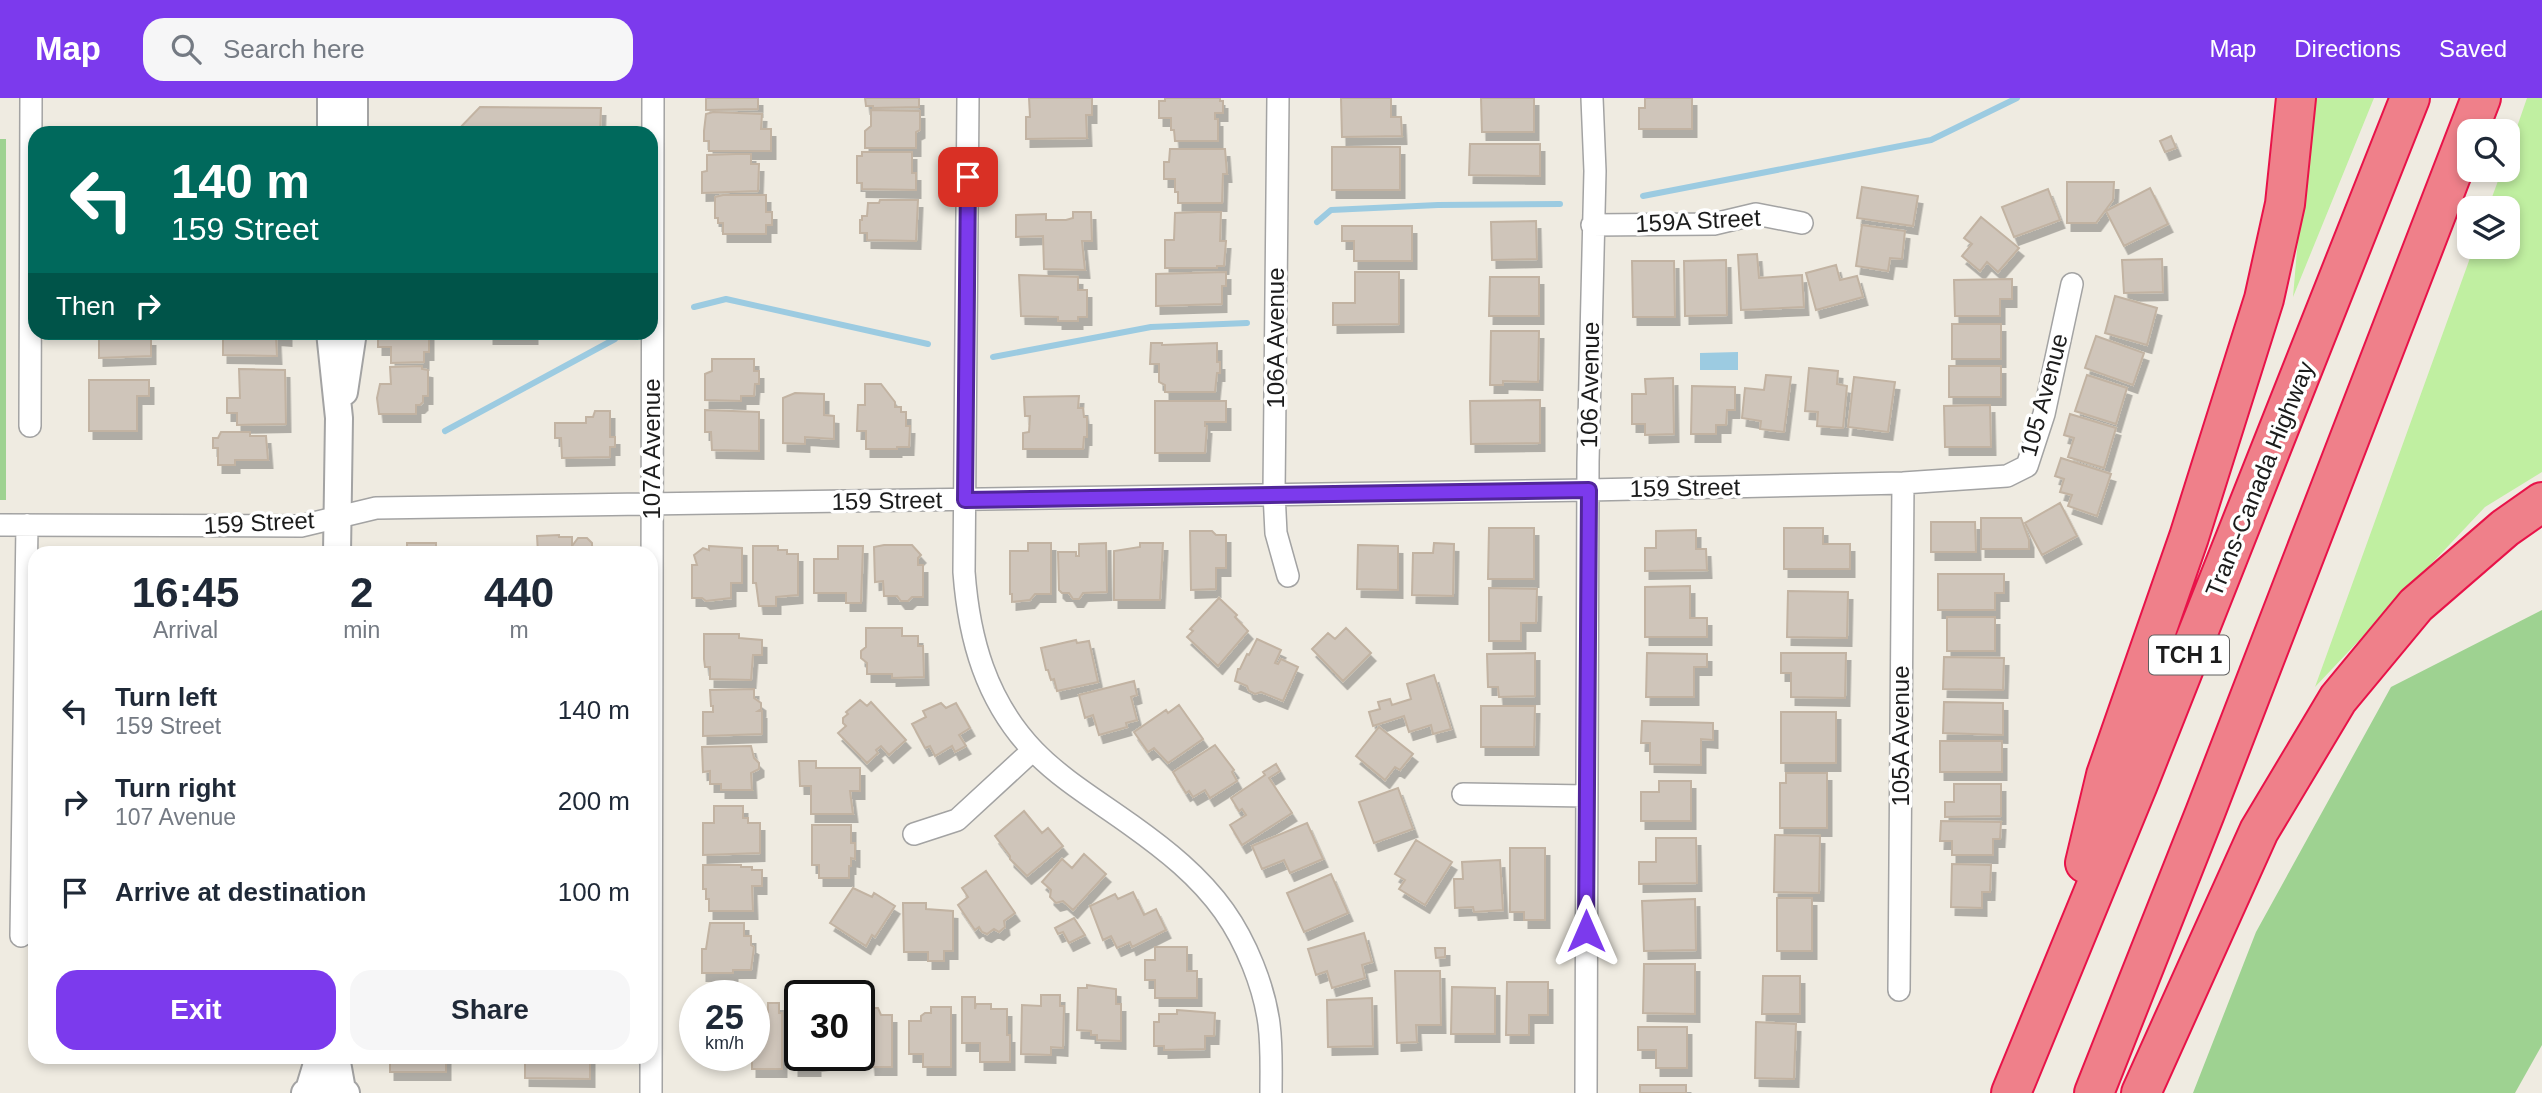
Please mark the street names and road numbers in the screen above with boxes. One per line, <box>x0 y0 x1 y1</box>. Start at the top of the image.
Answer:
street label: 159A Street <box>1635 204 1762 237</box>
street label: 106A Avenue <box>1262 267 1289 409</box>
street label: 106 Avenue <box>1575 322 1604 448</box>
street label: 105 Avenue <box>2014 330 2073 459</box>
street label: Trans-Canada Highway <box>2200 357 2319 600</box>
street label: 107A Avenue <box>638 378 665 520</box>
street label: 159 Street <box>1629 473 1741 502</box>
street label: 159 Street <box>831 486 943 515</box>
street label: 159 Street <box>203 506 315 539</box>
road number: TCH 1 <box>2149 636 2229 674</box>
street label: 105A Avenue <box>1887 665 1914 807</box>

